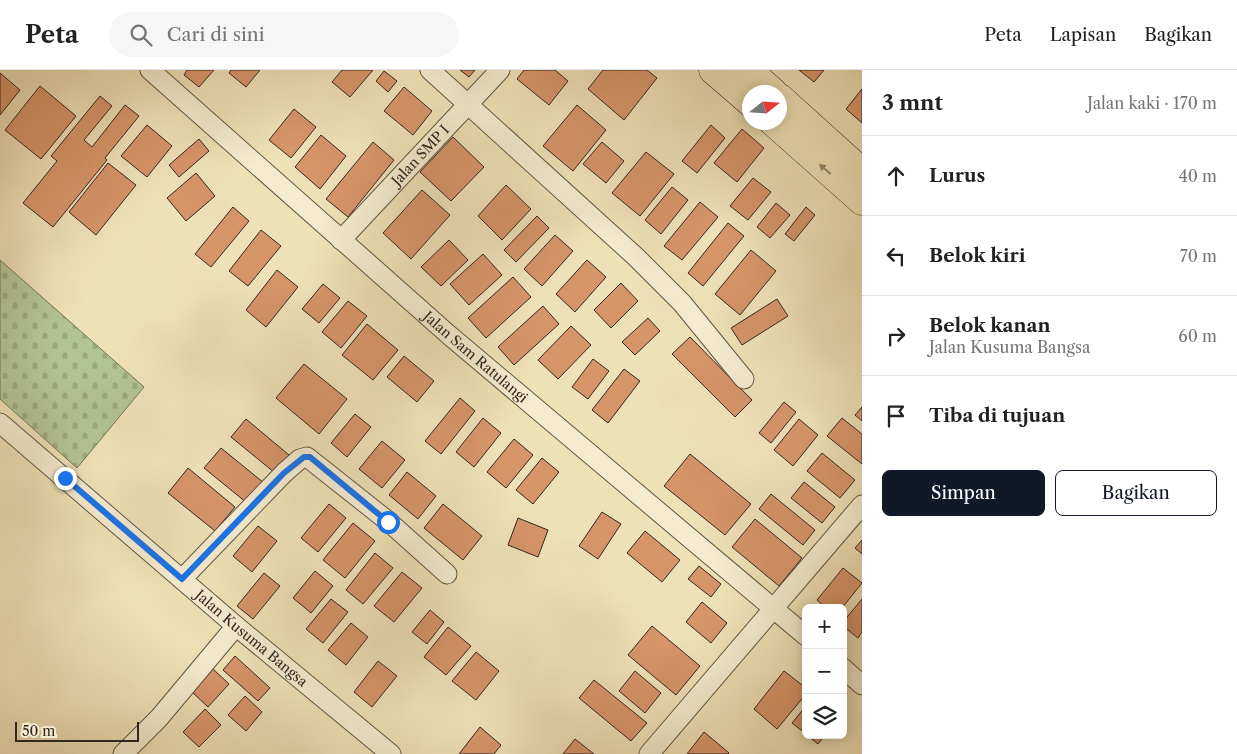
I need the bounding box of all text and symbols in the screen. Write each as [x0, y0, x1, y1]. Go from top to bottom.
search box [109, 12, 459, 57]
text: Peta [25, 20, 79, 49]
icon: search [127, 21, 155, 49]
text: Cari di sini [167, 23, 264, 46]
text: Peta [984, 24, 1022, 46]
text: Lapisan [1050, 24, 1116, 46]
text: Bagikan [1144, 24, 1212, 46]
north arrow [742, 85, 787, 130]
text: 3 mnt [882, 90, 943, 115]
text: Jalan kaki · 170 m [1087, 93, 1217, 113]
street label: Jalan SMP I [386, 121, 453, 191]
icon: ahead [882, 162, 910, 190]
one-way arrow [820, 163, 832, 175]
text: Lurus [929, 164, 985, 187]
text: 40 m [1178, 166, 1217, 186]
icon: left [882, 242, 910, 270]
text: Belok kiri [929, 244, 1026, 267]
text: 70 m [1180, 246, 1217, 266]
street label: Jalan Sam Ratulangi [418, 306, 532, 407]
text: Belok kanan [929, 314, 1051, 337]
icon: right [882, 322, 910, 350]
text: 60 m [1178, 326, 1217, 346]
text: Jalan Kusuma Bangsa [929, 337, 1090, 357]
icon: arrive [882, 402, 910, 430]
text: Tiba di tujuan [929, 404, 1065, 427]
route end [54, 467, 77, 490]
button: Simpan [882, 470, 1045, 516]
button: Bagikan [1055, 470, 1217, 516]
route start [377, 511, 400, 534]
street label: Jalan Kusuma Bangsa [190, 585, 312, 691]
map controls [802, 604, 847, 739]
button: + [802, 604, 847, 649]
button: − [802, 649, 847, 694]
button: layers [802, 694, 847, 739]
scale bar [15, 719, 139, 742]
text: 50 m [22, 722, 55, 740]

